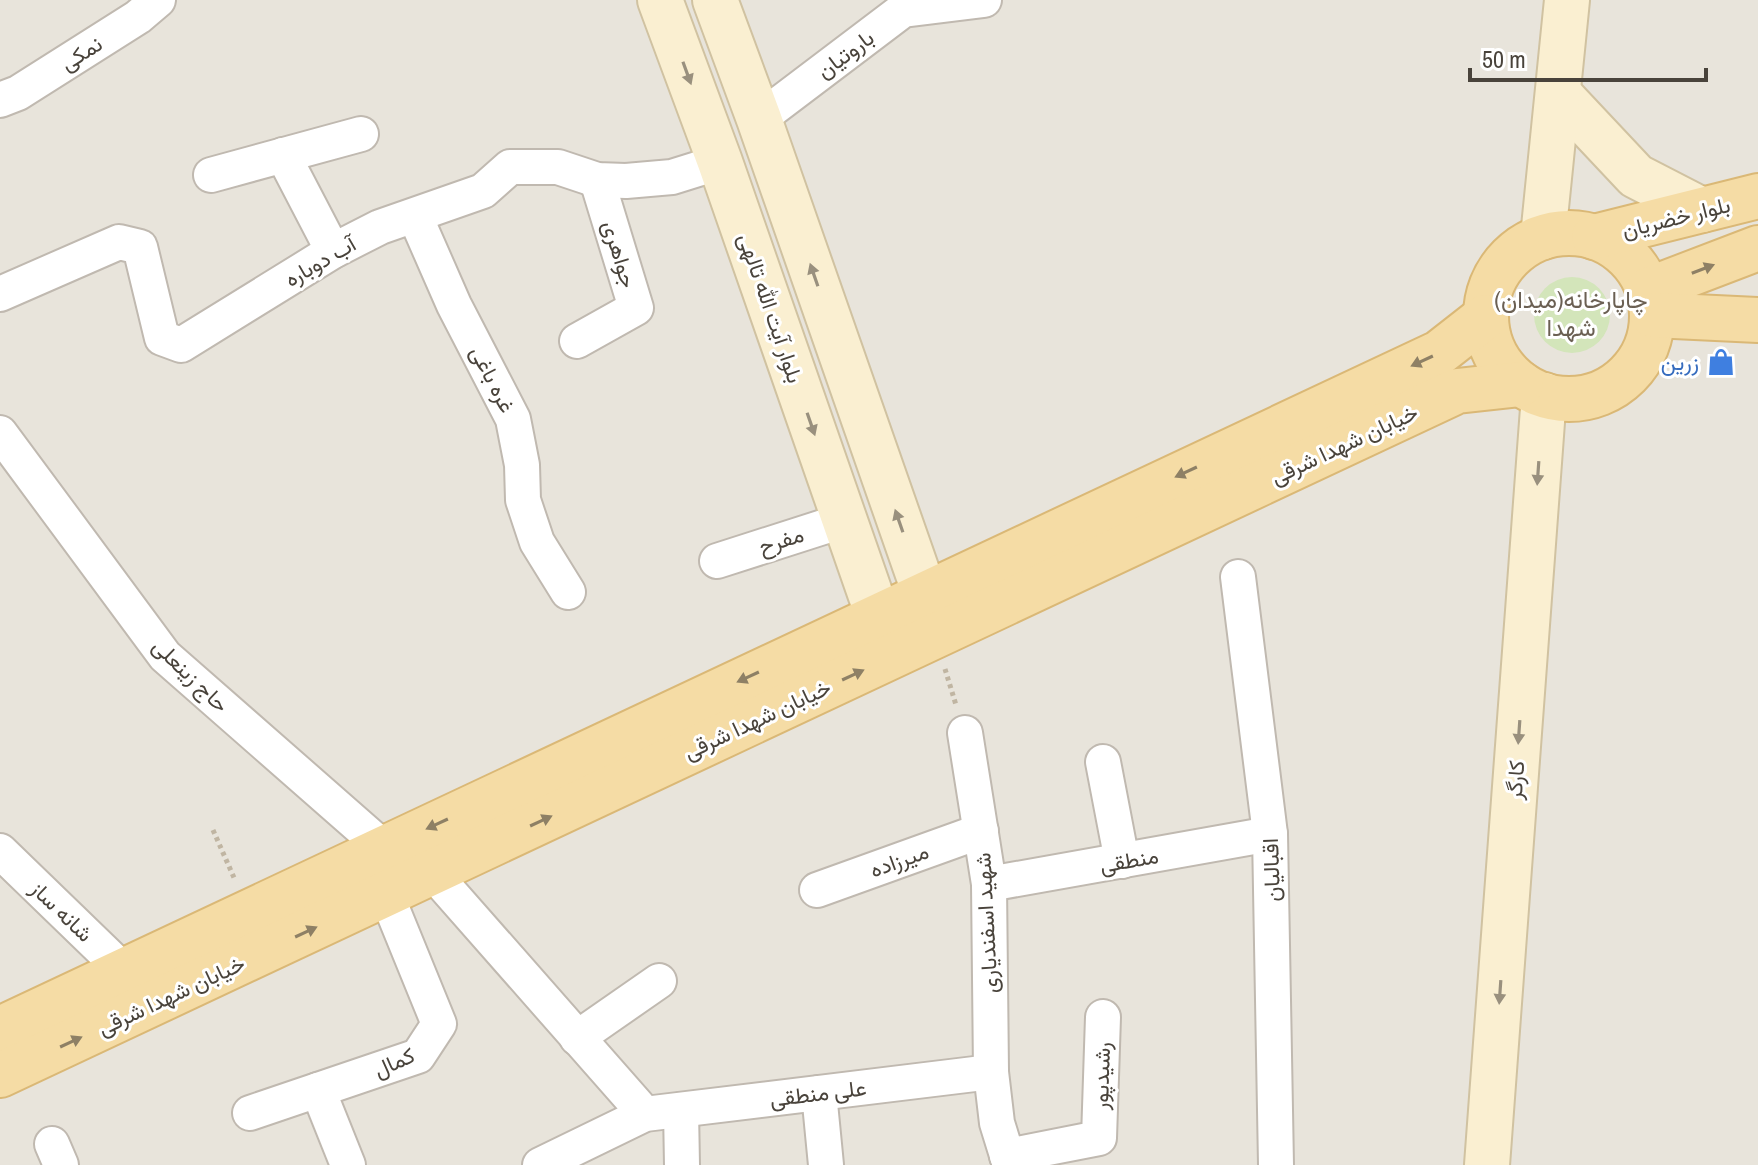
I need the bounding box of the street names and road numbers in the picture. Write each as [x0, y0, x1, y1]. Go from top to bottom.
street label: باروتیان [810, 23, 880, 85]
street label: نمکی [54, 29, 108, 77]
street label: بلوار خضریان [1619, 189, 1733, 245]
street label: جواهری [596, 217, 644, 291]
street label: آب دوباره [279, 228, 363, 293]
street label: بلوار آیت الله تالهی [731, 229, 811, 387]
street label: غره باغی [463, 340, 523, 418]
street label: خیابان شهدا شرقی [1265, 397, 1423, 491]
street label: مفرح [755, 519, 807, 561]
street label: حاج زینعلی [146, 631, 236, 719]
street label: خیابان شهدا شرقی [678, 672, 836, 766]
street label: کارگر [1499, 759, 1531, 802]
street label: میرزاده [865, 836, 933, 884]
street label: اقبالیان [1255, 838, 1287, 902]
street label: منطقی [1097, 840, 1161, 880]
street label: شهید اسفندیاری [967, 852, 1005, 994]
street label: شانه ساز [23, 873, 100, 948]
street label: خیابان شهدا شرقی [92, 948, 250, 1042]
street label: کمال [369, 1040, 420, 1084]
street label: رشیدپور [1085, 1041, 1117, 1112]
street label: علی منطقی [768, 1072, 868, 1114]

